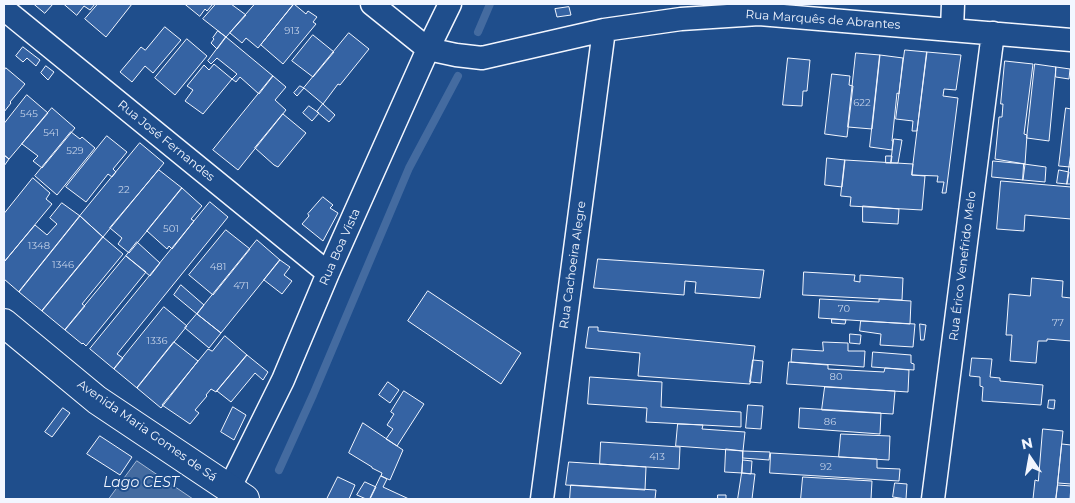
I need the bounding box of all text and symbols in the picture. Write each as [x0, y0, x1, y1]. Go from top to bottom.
street label: Rua Marquês de Abrantes [745, 7, 901, 33]
house number: 913 [284, 25, 300, 37]
street label: Rua José Fernandes [115, 97, 217, 185]
house number: 622 [853, 97, 871, 109]
house number: 545 [20, 108, 38, 120]
house number: 541 [43, 127, 59, 139]
house number: 529 [66, 145, 84, 157]
house number: 22 [118, 184, 130, 196]
street label: Rua Érico Venefrido Melo [947, 190, 979, 342]
street label: Rua Cachoeira Alegre [557, 200, 589, 330]
street label: Rua Boa Vista [317, 206, 363, 288]
house number: 501 [163, 223, 179, 235]
house number: 1348 [28, 240, 50, 252]
house number: 1346 [52, 259, 74, 271]
house number: 481 [210, 261, 226, 273]
house number: 471 [233, 280, 249, 292]
house number: 70 [838, 303, 850, 315]
house number: 77 [1052, 317, 1064, 329]
house number: 1336 [147, 335, 167, 347]
house number: 80 [830, 371, 842, 383]
street label: Avenida Maria Gomes de Sá [74, 377, 220, 485]
house number: 86 [824, 416, 836, 428]
north arrow [1005, 433, 1055, 483]
text: N [1019, 433, 1034, 453]
house number: 413 [649, 451, 665, 463]
house number: 92 [820, 461, 832, 473]
water label: Lago CEST [103, 475, 179, 491]

